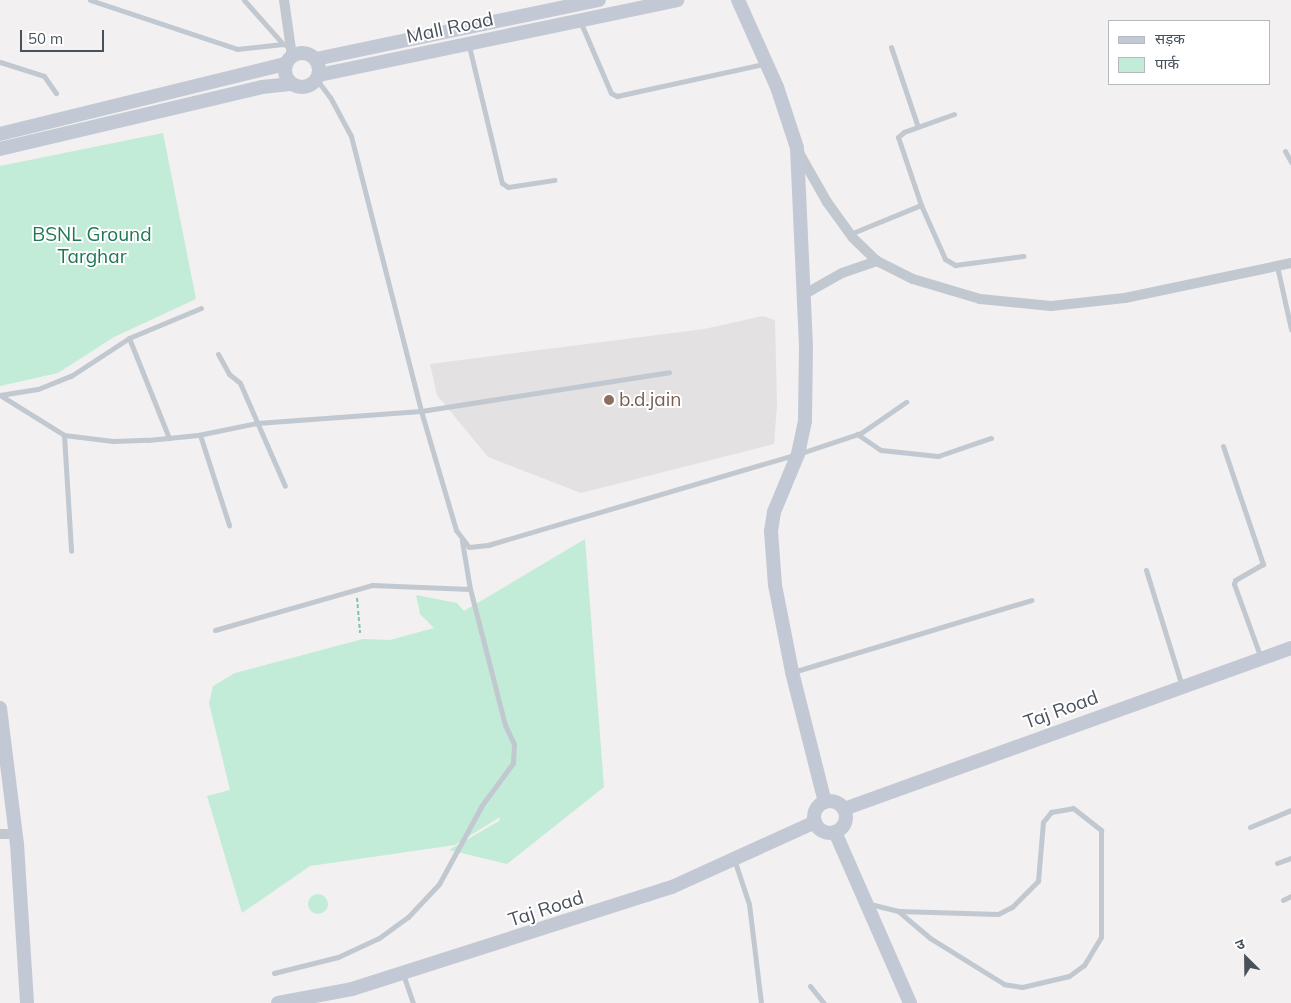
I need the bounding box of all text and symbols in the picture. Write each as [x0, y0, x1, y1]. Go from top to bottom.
street label: Mall Road [404, 8, 496, 48]
scale bar [22, 20, 106, 52]
legend [1108, 20, 1271, 85]
text: 50 m [28, 29, 63, 48]
text: सड़क [1155, 29, 1185, 48]
text: पार्क [1155, 54, 1179, 73]
park label: BSNL Ground Targhar [32, 224, 152, 268]
place label: b.d.jain [619, 389, 681, 411]
marker: b.d.jain [603, 394, 615, 406]
street label: Taj Road [1021, 686, 1101, 734]
street label: Taj Road [506, 886, 586, 932]
north arrow [1221, 933, 1271, 983]
text: उ [1233, 934, 1247, 954]

